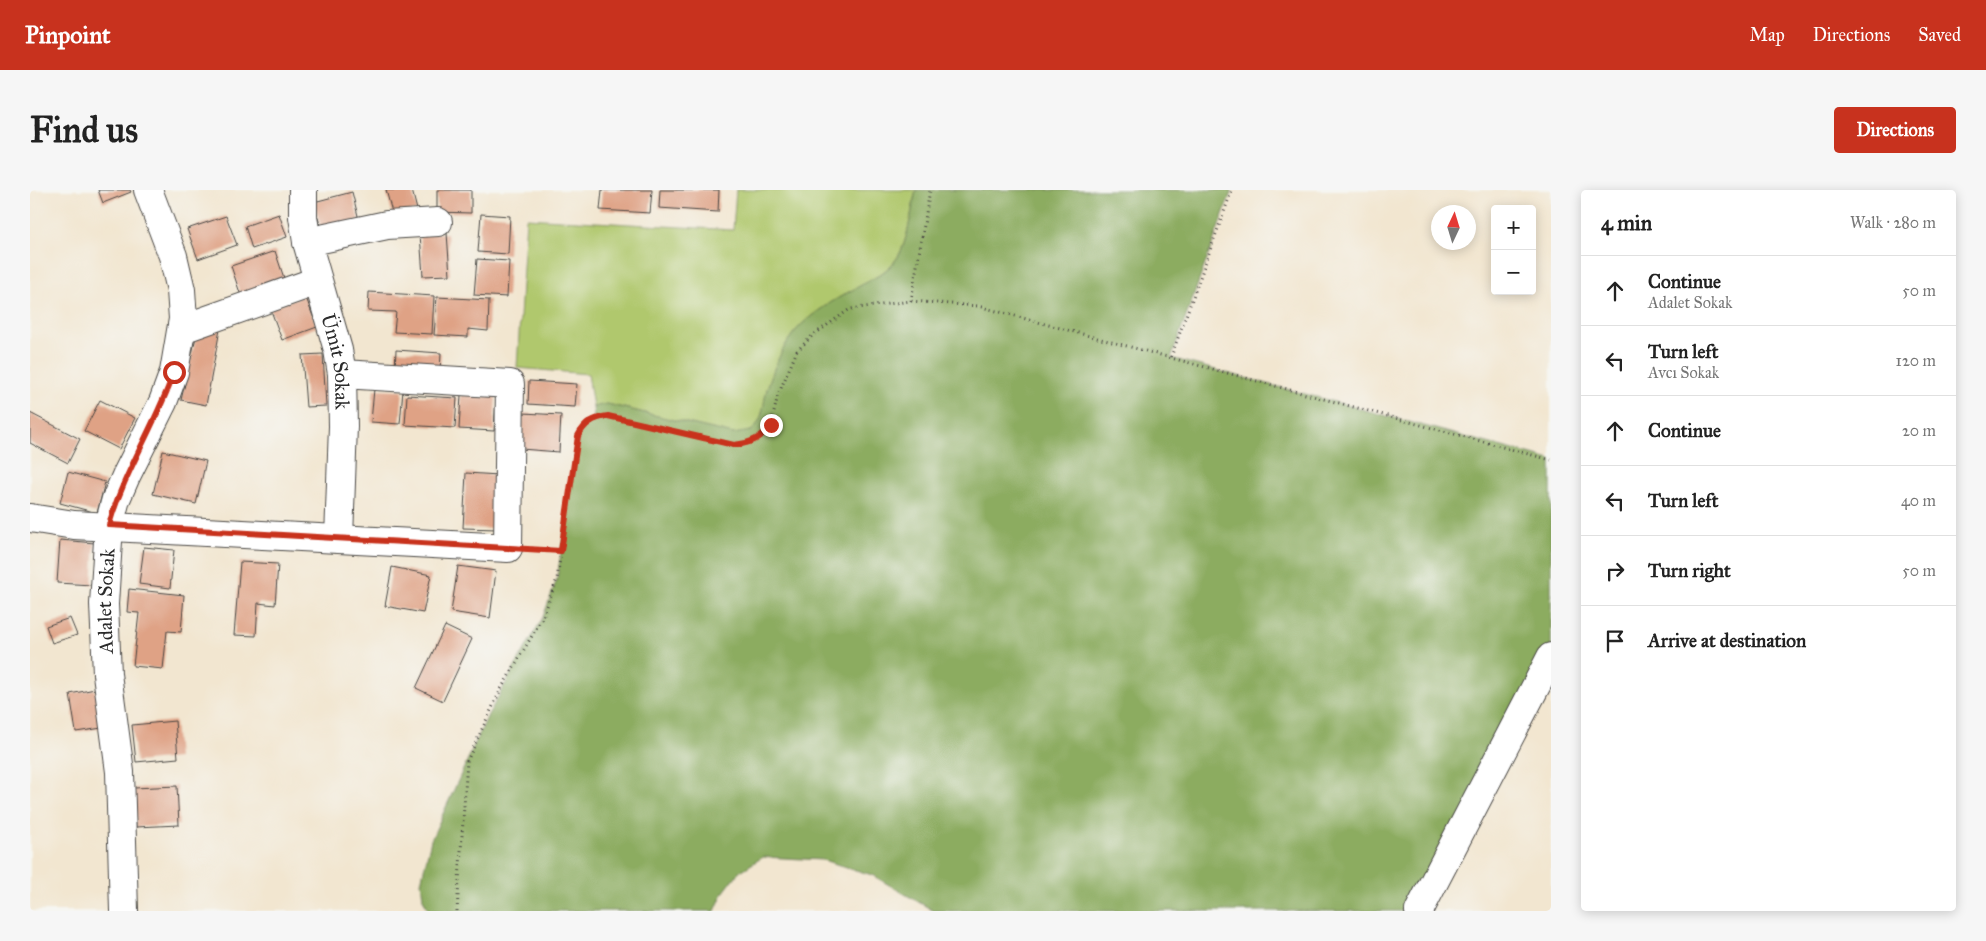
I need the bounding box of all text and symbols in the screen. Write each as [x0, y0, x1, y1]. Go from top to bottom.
text: Pinpoint [25, 20, 111, 50]
text: Map [1749, 24, 1785, 46]
text: Directions [1813, 24, 1890, 46]
text: Saved [1918, 24, 1961, 46]
button: Directions [1834, 107, 1956, 153]
text: Find us [30, 109, 138, 152]
north arrow [1431, 205, 1476, 250]
map controls [1491, 205, 1536, 295]
button: + [1491, 205, 1536, 250]
text: 4 min [1601, 210, 1652, 236]
text: Walk · 280 m [1850, 213, 1936, 232]
button: − [1491, 250, 1536, 295]
text: Continue [1648, 270, 1721, 293]
icon: ahead [1601, 277, 1629, 305]
text: 50 m [1902, 281, 1936, 300]
text: Adalet Sokak [1648, 293, 1732, 312]
street label: Ümit Sokak [316, 311, 355, 411]
text: Turn left [1648, 340, 1718, 363]
icon: left [1601, 347, 1629, 375]
text: 120 m [1896, 351, 1936, 370]
route start [163, 361, 186, 384]
text: Avcı Sokak [1648, 363, 1719, 382]
route end [760, 414, 783, 437]
icon: ahead [1601, 417, 1629, 445]
text: Continue [1648, 419, 1721, 442]
text: 20 m [1902, 421, 1936, 440]
icon: left [1601, 487, 1629, 515]
text: Turn left [1648, 489, 1718, 512]
text: 40 m [1901, 491, 1936, 510]
street label: Adalet Sokak [92, 547, 120, 655]
icon: right [1601, 557, 1629, 585]
text: Turn right [1648, 559, 1731, 582]
text: 50 m [1902, 561, 1936, 580]
icon: arrive [1601, 627, 1629, 655]
text: Arrive at destination [1648, 629, 1806, 652]

